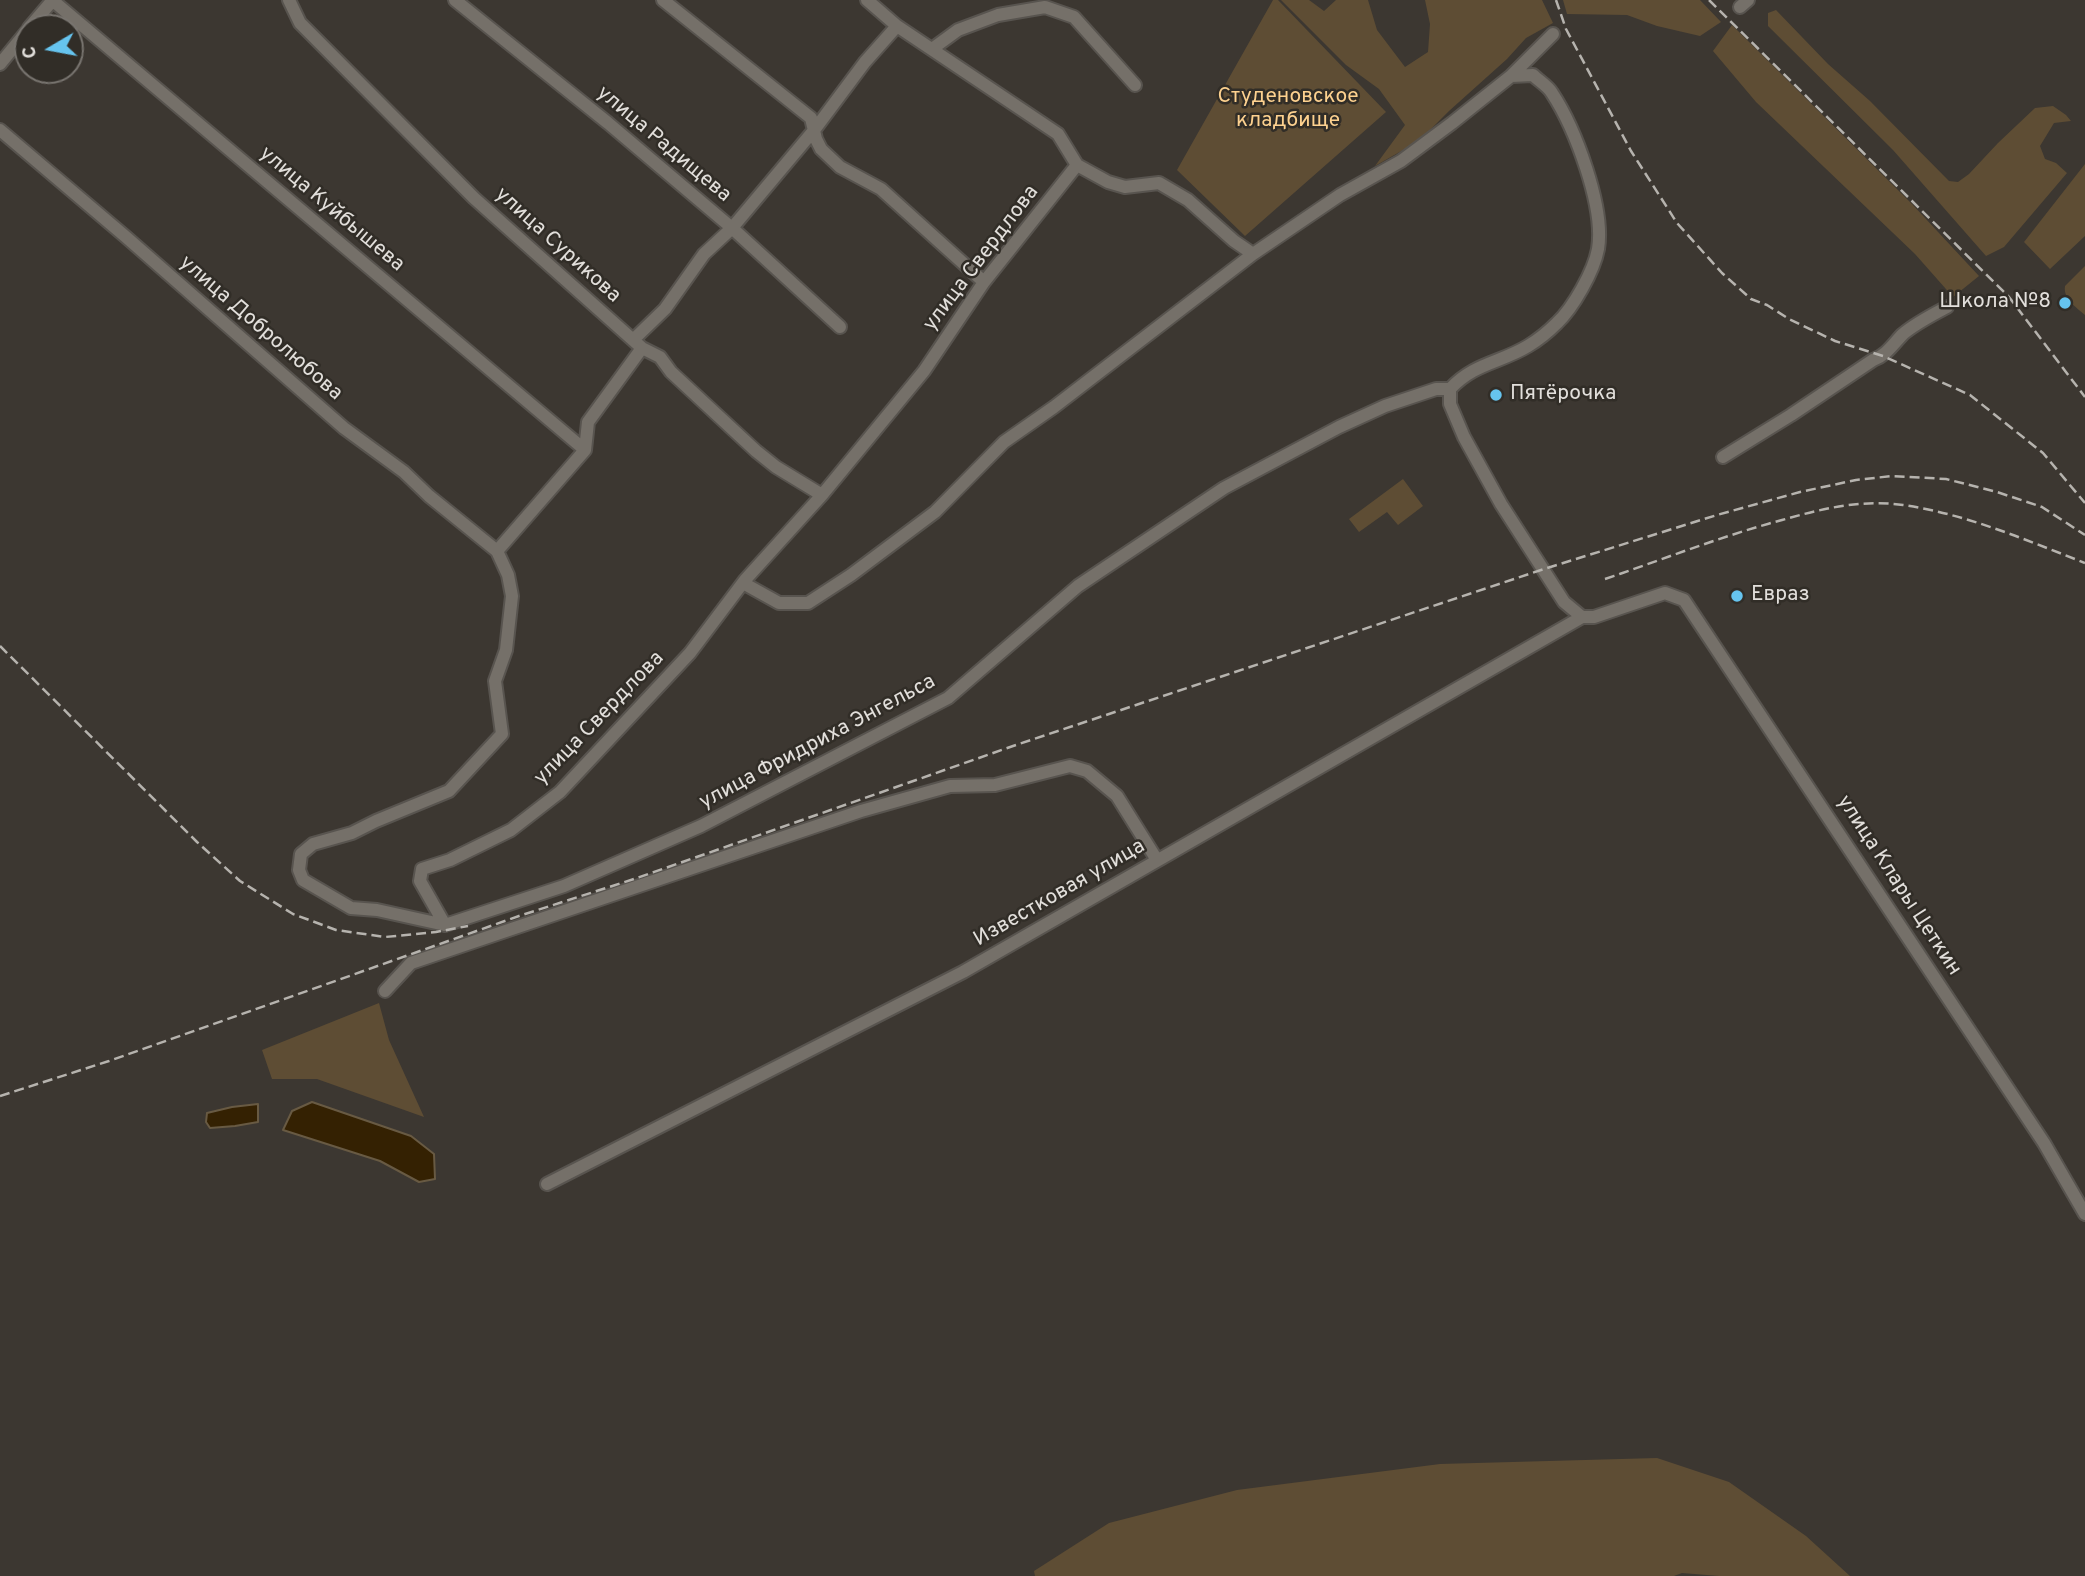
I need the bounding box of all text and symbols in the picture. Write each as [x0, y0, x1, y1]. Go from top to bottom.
north arrow [14, 14, 84, 84]
text: С [17, 44, 43, 60]
street label: улица Радищева [591, 81, 735, 209]
park label: Студеновское кладбище [1217, 85, 1359, 135]
street label: улица Куйбышева [253, 142, 409, 278]
street label: улица Свердлова [919, 181, 1045, 337]
street label: улица Сурикова [489, 183, 625, 309]
street label: улица Добролюбова [173, 251, 347, 407]
place label: Школа №8 [1939, 290, 2051, 316]
marker: Школа №8 [2057, 295, 2073, 311]
place label: Пятёрочка [1510, 382, 1616, 408]
marker: Пятёрочка [1488, 387, 1504, 403]
place label: Евраз [1751, 583, 1810, 609]
marker: Евраз [1729, 588, 1745, 604]
street label: улица Свердлова [530, 647, 670, 791]
street label: улица Фридриха Энгельса [696, 670, 940, 816]
street label: улица Клары Цеткин [1830, 791, 1966, 981]
street label: Известковая улица [970, 835, 1150, 953]

